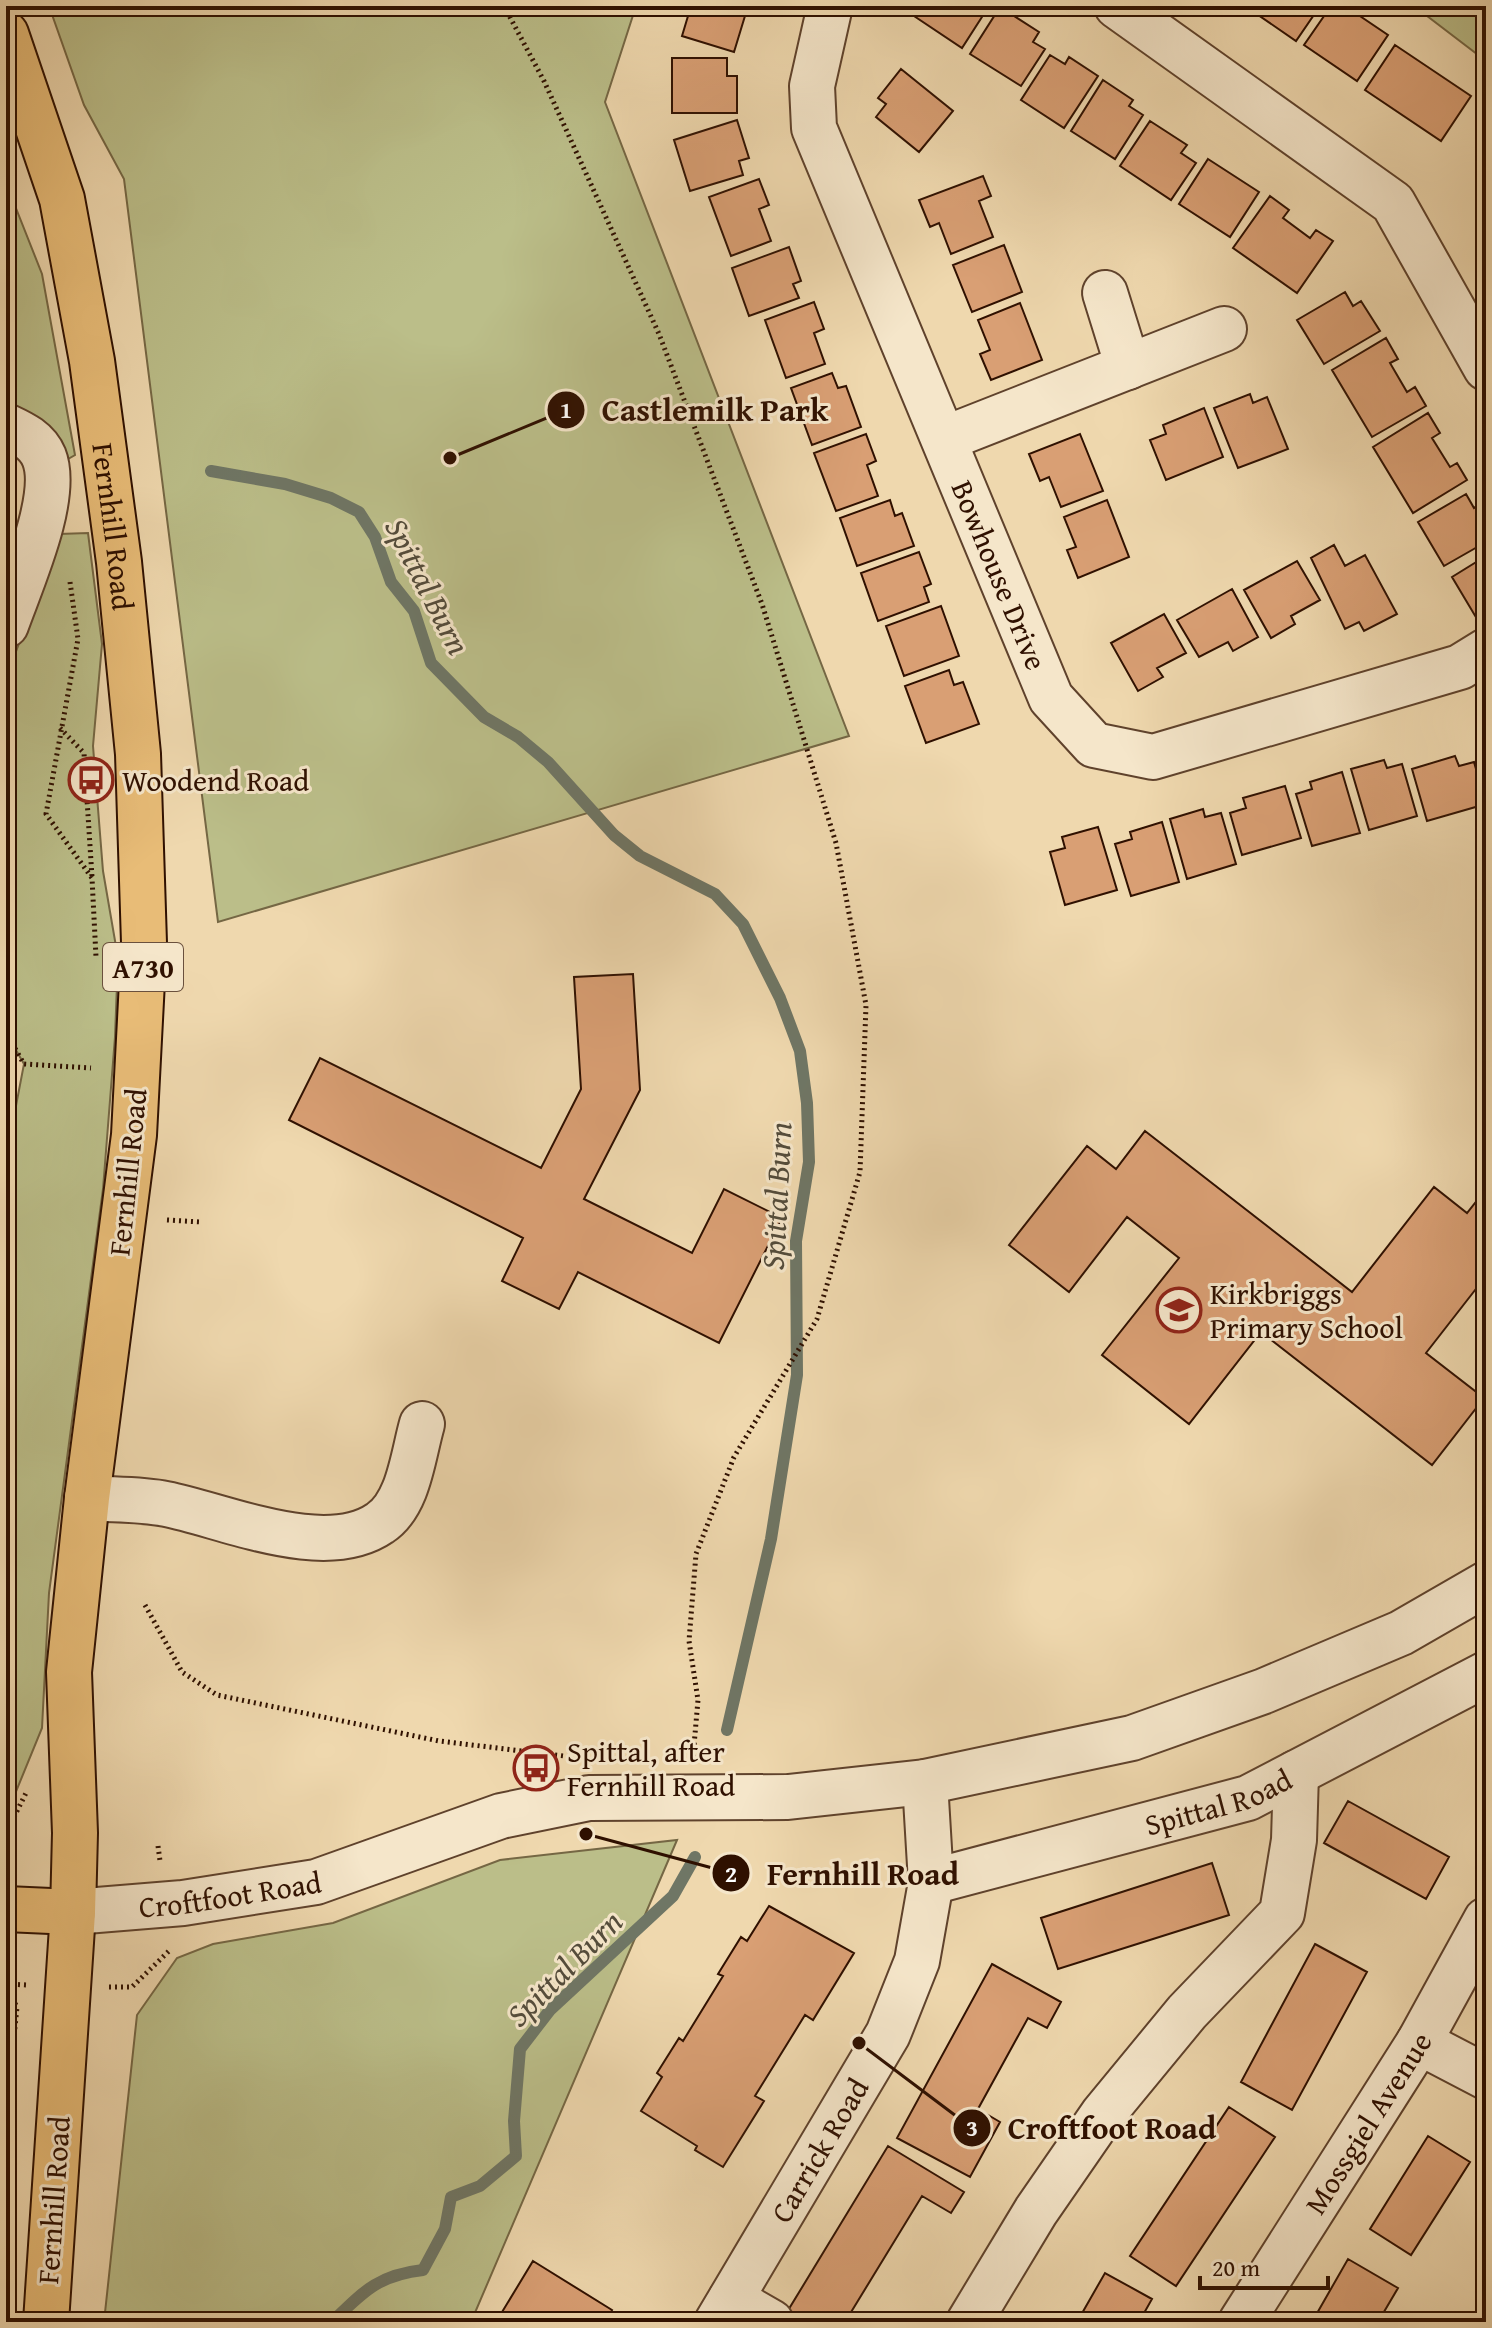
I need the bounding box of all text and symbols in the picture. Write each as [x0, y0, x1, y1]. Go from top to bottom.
callout: Castlemilk Park [546, 382, 844, 438]
text: Castlemilk Park [602, 386, 829, 433]
text: 1 [560, 392, 572, 427]
street label: Fernhill Road [81, 440, 146, 612]
street label: Bowhouse Drive [941, 473, 1059, 676]
water label: Spittal Burn [373, 509, 483, 663]
bus stop icon: Woodend Road [67, 756, 115, 804]
place label: Woodend Road [122, 758, 309, 802]
road number: A730 [103, 943, 183, 991]
street label: Fernhill Road [96, 1086, 158, 1258]
water label: Spittal Burn [749, 1121, 803, 1271]
place label: Kirkbriggs Primary School [1210, 1271, 1403, 1349]
school or university icon: Kirkbriggs Primary School [1155, 1286, 1203, 1334]
place label: Spittal, after Fernhill Road [567, 1729, 735, 1807]
bus stop icon: Spittal, after Fernhill Road [512, 1744, 560, 1792]
street label: Spittal Road [1140, 1757, 1299, 1846]
callout: Fernhill Road [711, 1845, 975, 1901]
text: Fernhill Road [767, 1850, 960, 1897]
text: 2 [725, 1856, 737, 1891]
street label: Croftfoot Road [137, 1859, 324, 1929]
water label: Spittal Burn [495, 1899, 633, 2037]
street label: Mossgiel Avenue [1293, 2024, 1442, 2223]
street label: Carrick Road [759, 2069, 879, 2231]
callout: Croftfoot Road [952, 2100, 1232, 2156]
text: Croftfoot Road [1008, 2104, 1217, 2151]
text: 3 [966, 2110, 978, 2145]
street label: Fernhill Road [25, 2115, 81, 2285]
scale bar [1200, 2240, 1328, 2290]
text: 20 m [1212, 2250, 1260, 2285]

